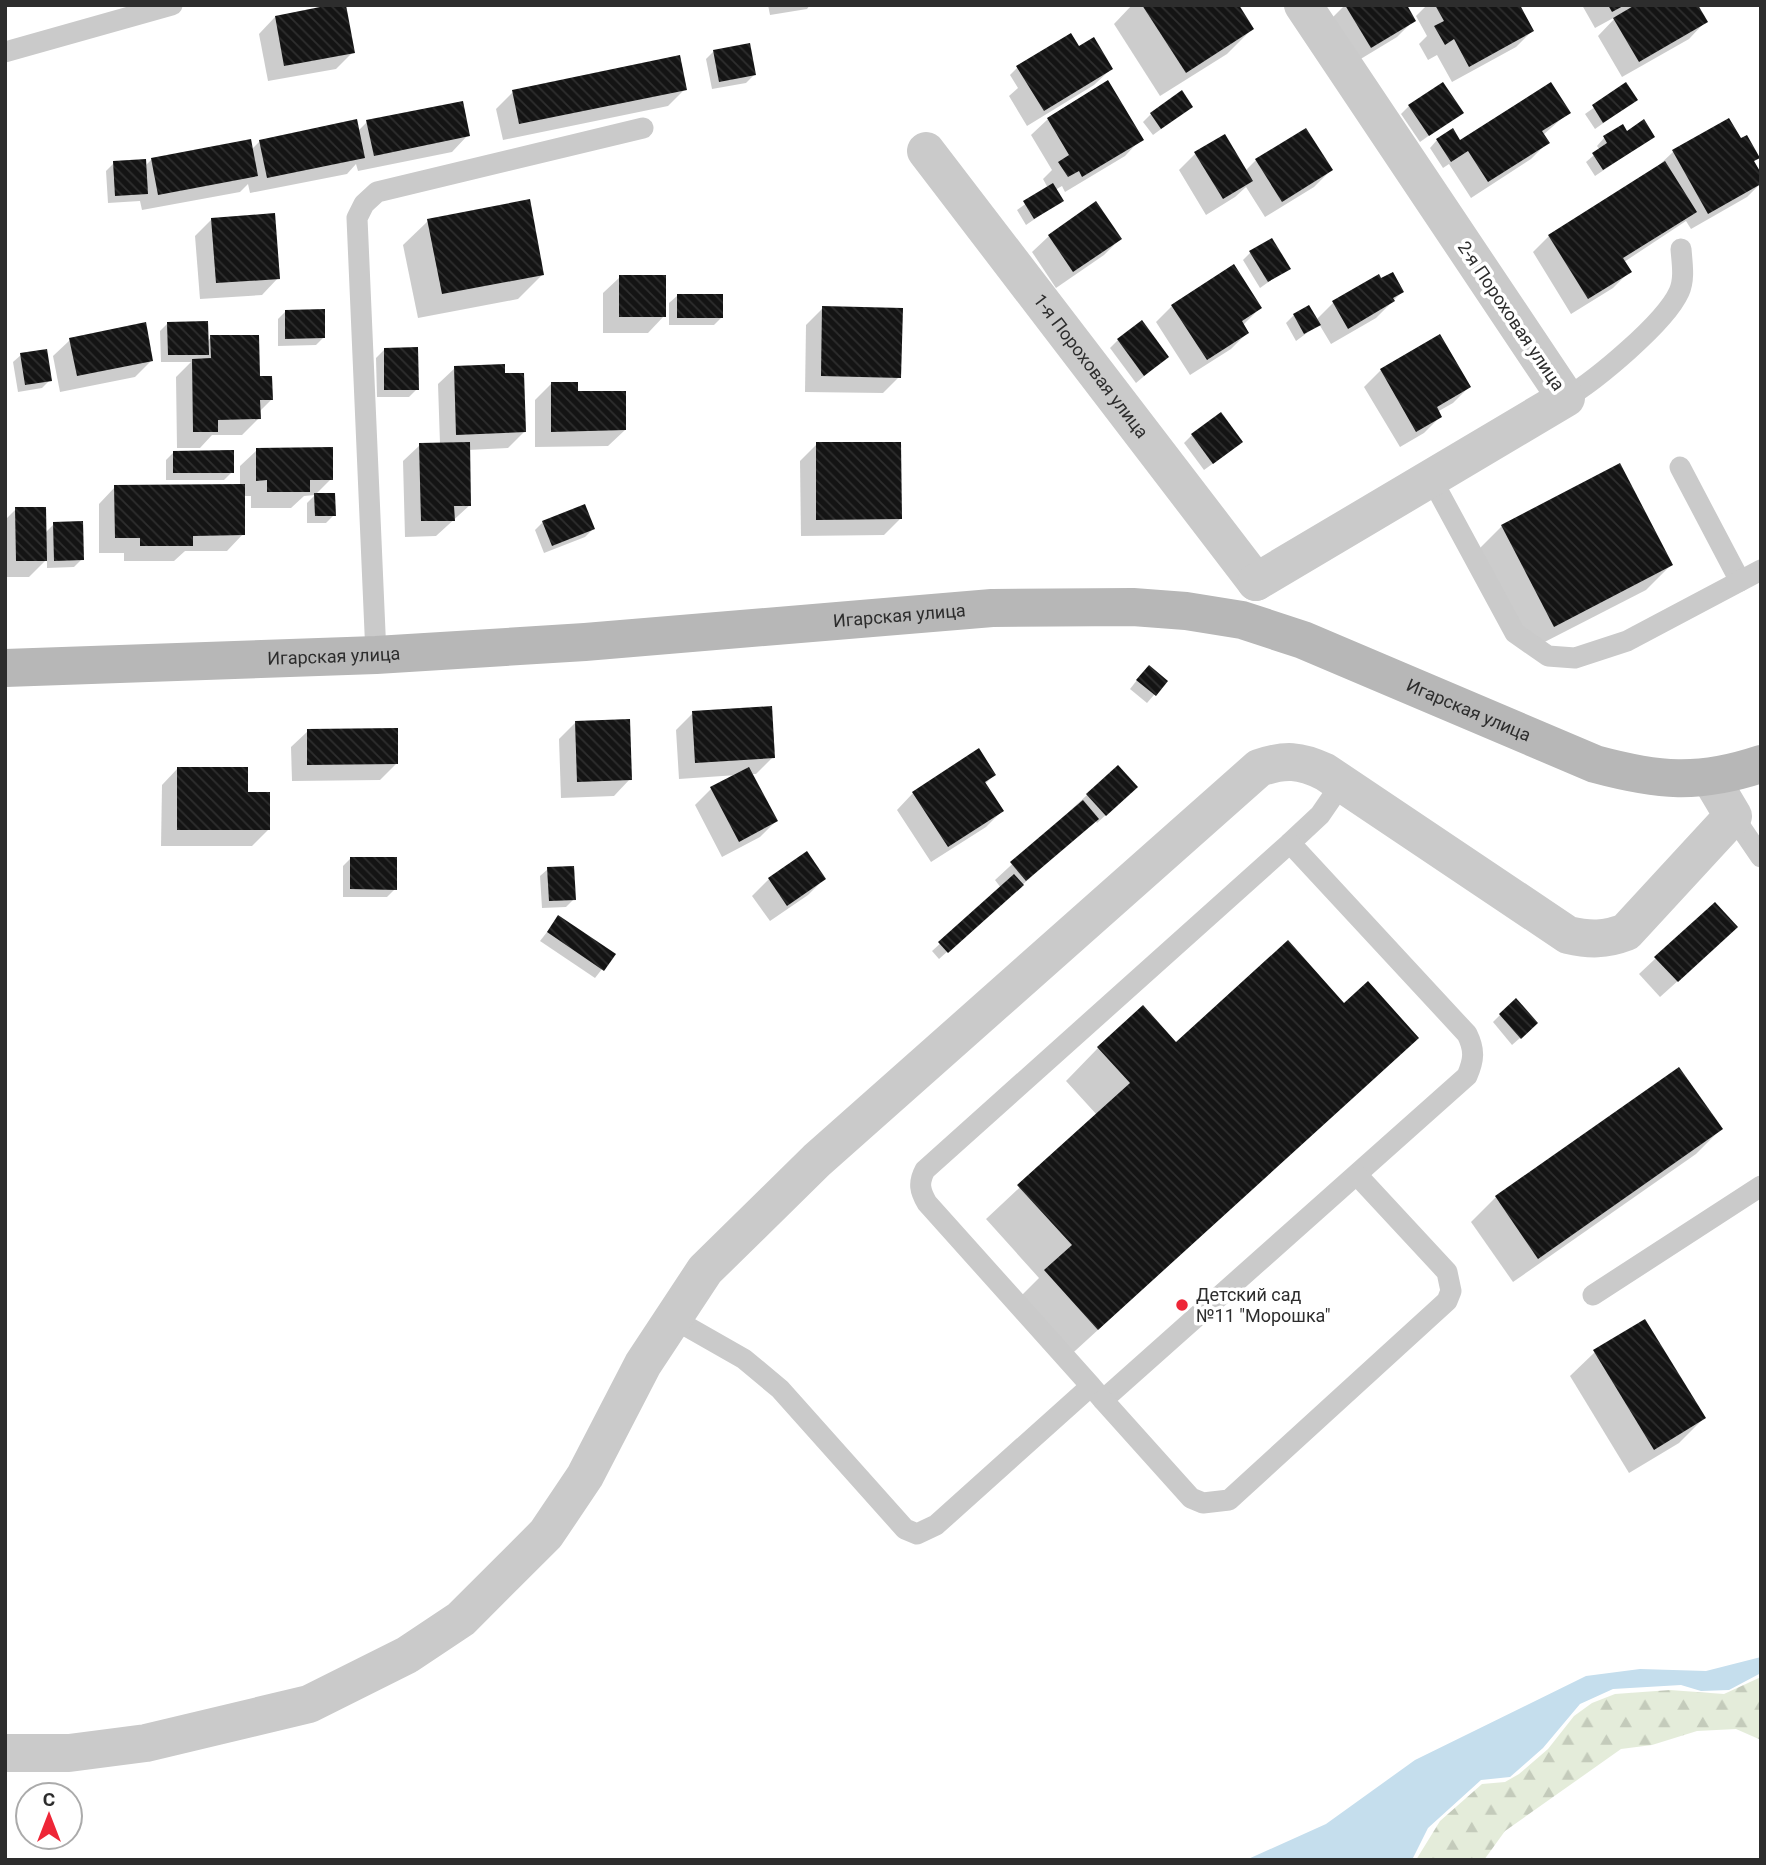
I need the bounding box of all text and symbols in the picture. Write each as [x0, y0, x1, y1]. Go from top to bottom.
street label: 2-я Пороховая улица [1454, 237, 1569, 394]
street label: 1-я Пороховая улица [1029, 290, 1153, 442]
street label: Игарская улица [832, 599, 966, 631]
street label: Игарская улица [267, 643, 401, 669]
street label: Игарская улица [1403, 674, 1534, 746]
place label: Детский сад №11 "Морошка" [1196, 1284, 1331, 1326]
marker: Детский сад №11 "Морошка" [1174, 1297, 1190, 1313]
north arrow [14, 1781, 84, 1851]
text: С [43, 1788, 55, 1811]

